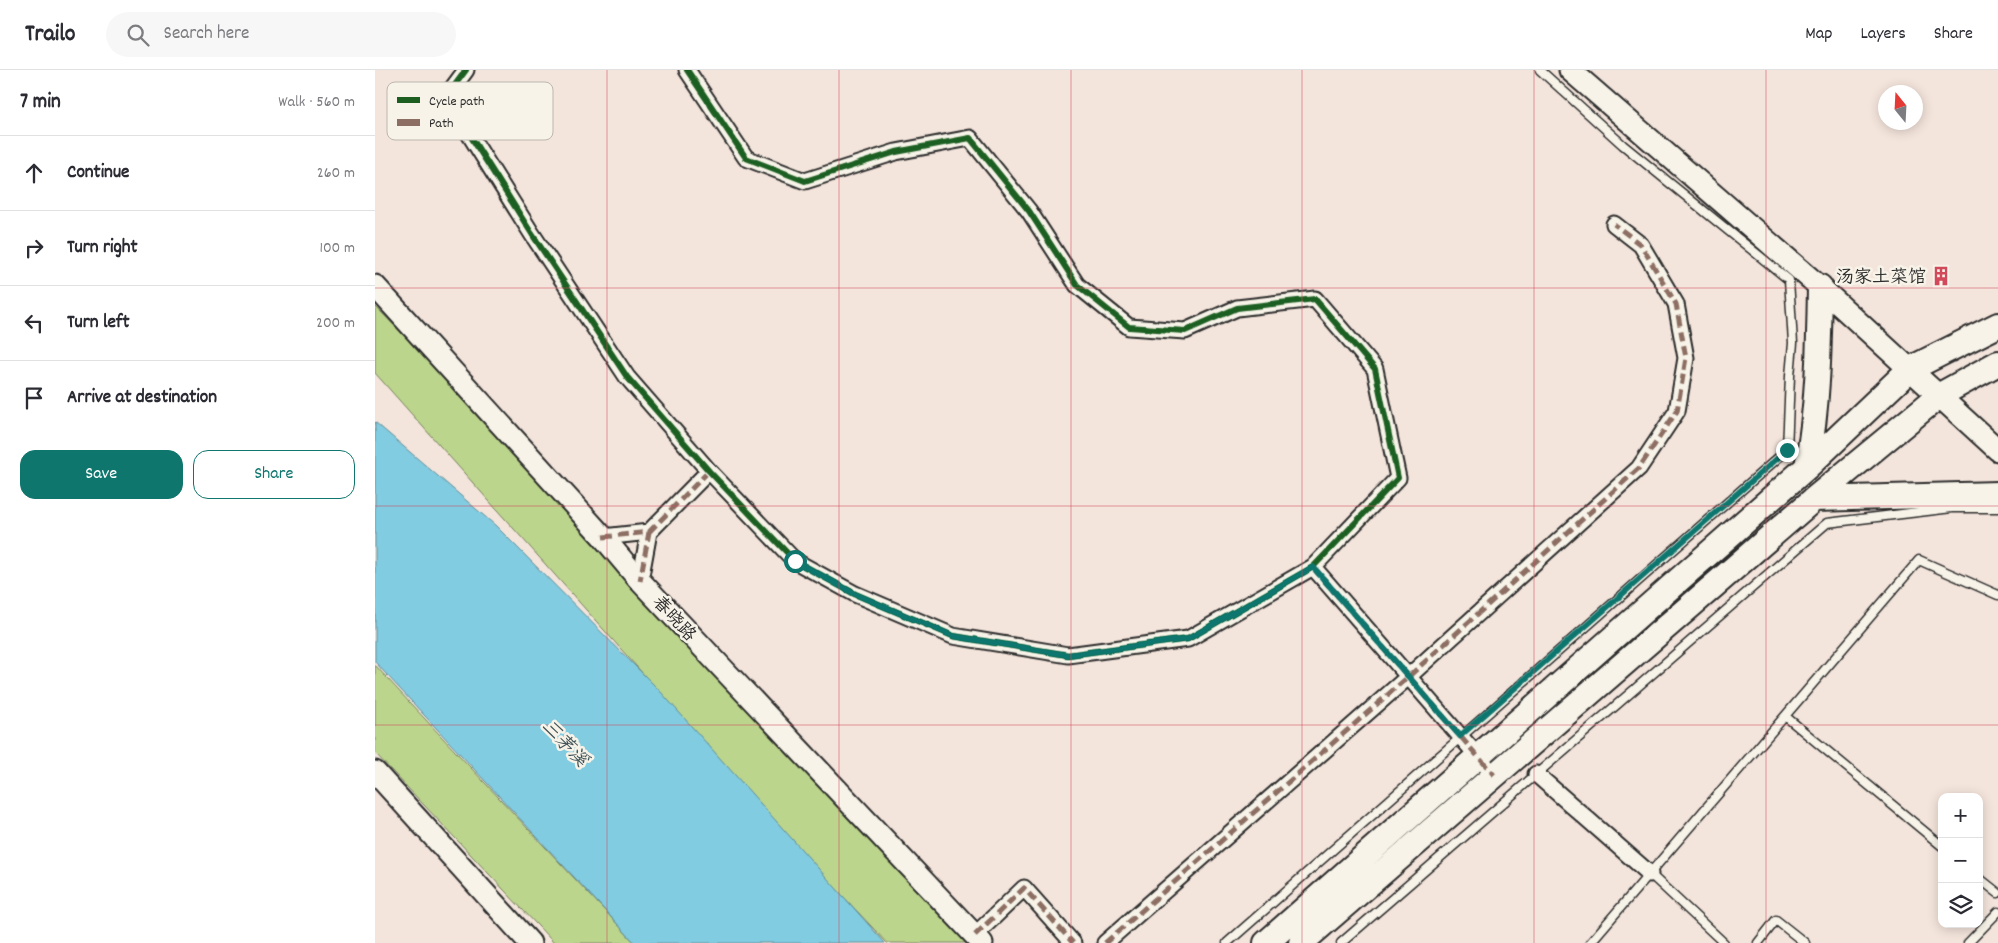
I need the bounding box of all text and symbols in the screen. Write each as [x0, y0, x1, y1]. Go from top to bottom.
search box [106, 12, 456, 57]
text: Trailo [25, 18, 76, 52]
icon: search [124, 21, 152, 49]
text: Search here [164, 21, 249, 48]
text: Map [1805, 22, 1832, 47]
text: Layers [1860, 22, 1906, 47]
text: Share [1934, 22, 1973, 47]
legend [387, 82, 553, 140]
north arrow [1878, 85, 1923, 130]
text: 7 min [20, 88, 61, 118]
text: Walk · 560 m [278, 91, 355, 114]
text: Cycle path [429, 92, 485, 112]
text: Path [429, 114, 454, 134]
icon: ahead [20, 159, 48, 187]
text: Continue [67, 160, 129, 187]
text: 260 m [317, 162, 355, 185]
icon: right [20, 234, 48, 262]
text: Turn right [67, 235, 138, 262]
text: 100 m [319, 237, 355, 260]
building icon: 汤家土菜馆 [1930, 265, 1952, 287]
place label: 汤家土菜馆 [1836, 266, 1926, 291]
icon: left [20, 309, 48, 337]
text: Turn left [67, 310, 130, 337]
text: 200 m [316, 312, 355, 335]
icon: arrive [20, 384, 48, 412]
text: Arrive at destination [67, 385, 217, 412]
route end [1776, 439, 1799, 462]
button: Save [20, 450, 183, 499]
button: Share [193, 450, 355, 499]
route start [784, 550, 807, 573]
street label: 春晓路 [646, 591, 701, 648]
water label: 三茅溪 [534, 715, 594, 775]
map controls [1938, 793, 1983, 928]
button: + [1938, 793, 1983, 838]
button: − [1938, 838, 1983, 883]
button: layers [1938, 883, 1983, 928]

